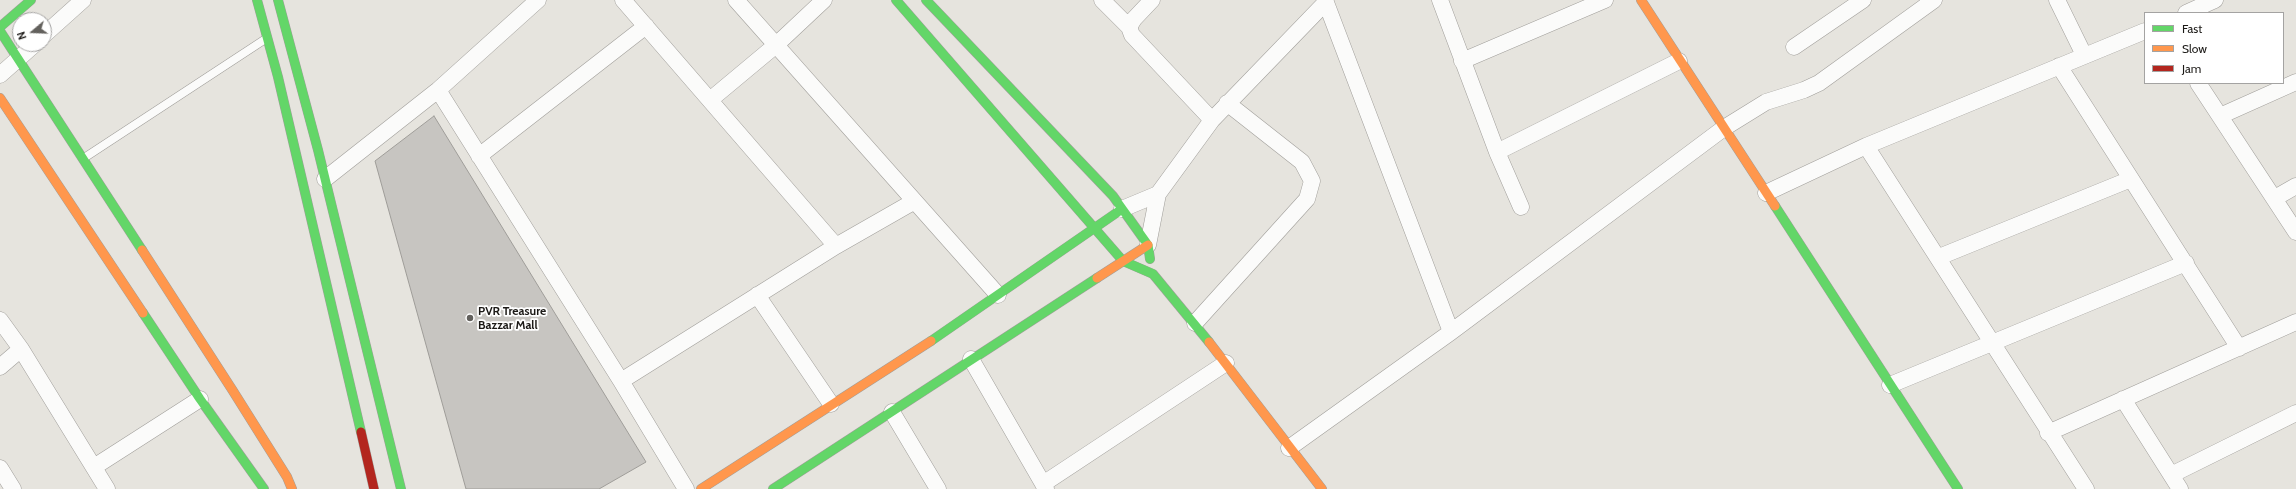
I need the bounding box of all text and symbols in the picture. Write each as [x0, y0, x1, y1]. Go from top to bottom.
north arrow [12, 12, 52, 52]
legend [2144, 12, 2284, 84]
text: Fast [2182, 21, 2202, 36]
text: N [14, 30, 29, 42]
text: Slow [2182, 41, 2207, 56]
text: Jam [2182, 61, 2201, 76]
place label: PVR Treasure Bazzar Mall [478, 304, 546, 332]
marker: PVR Treasure Bazzar Mall [465, 313, 475, 323]

